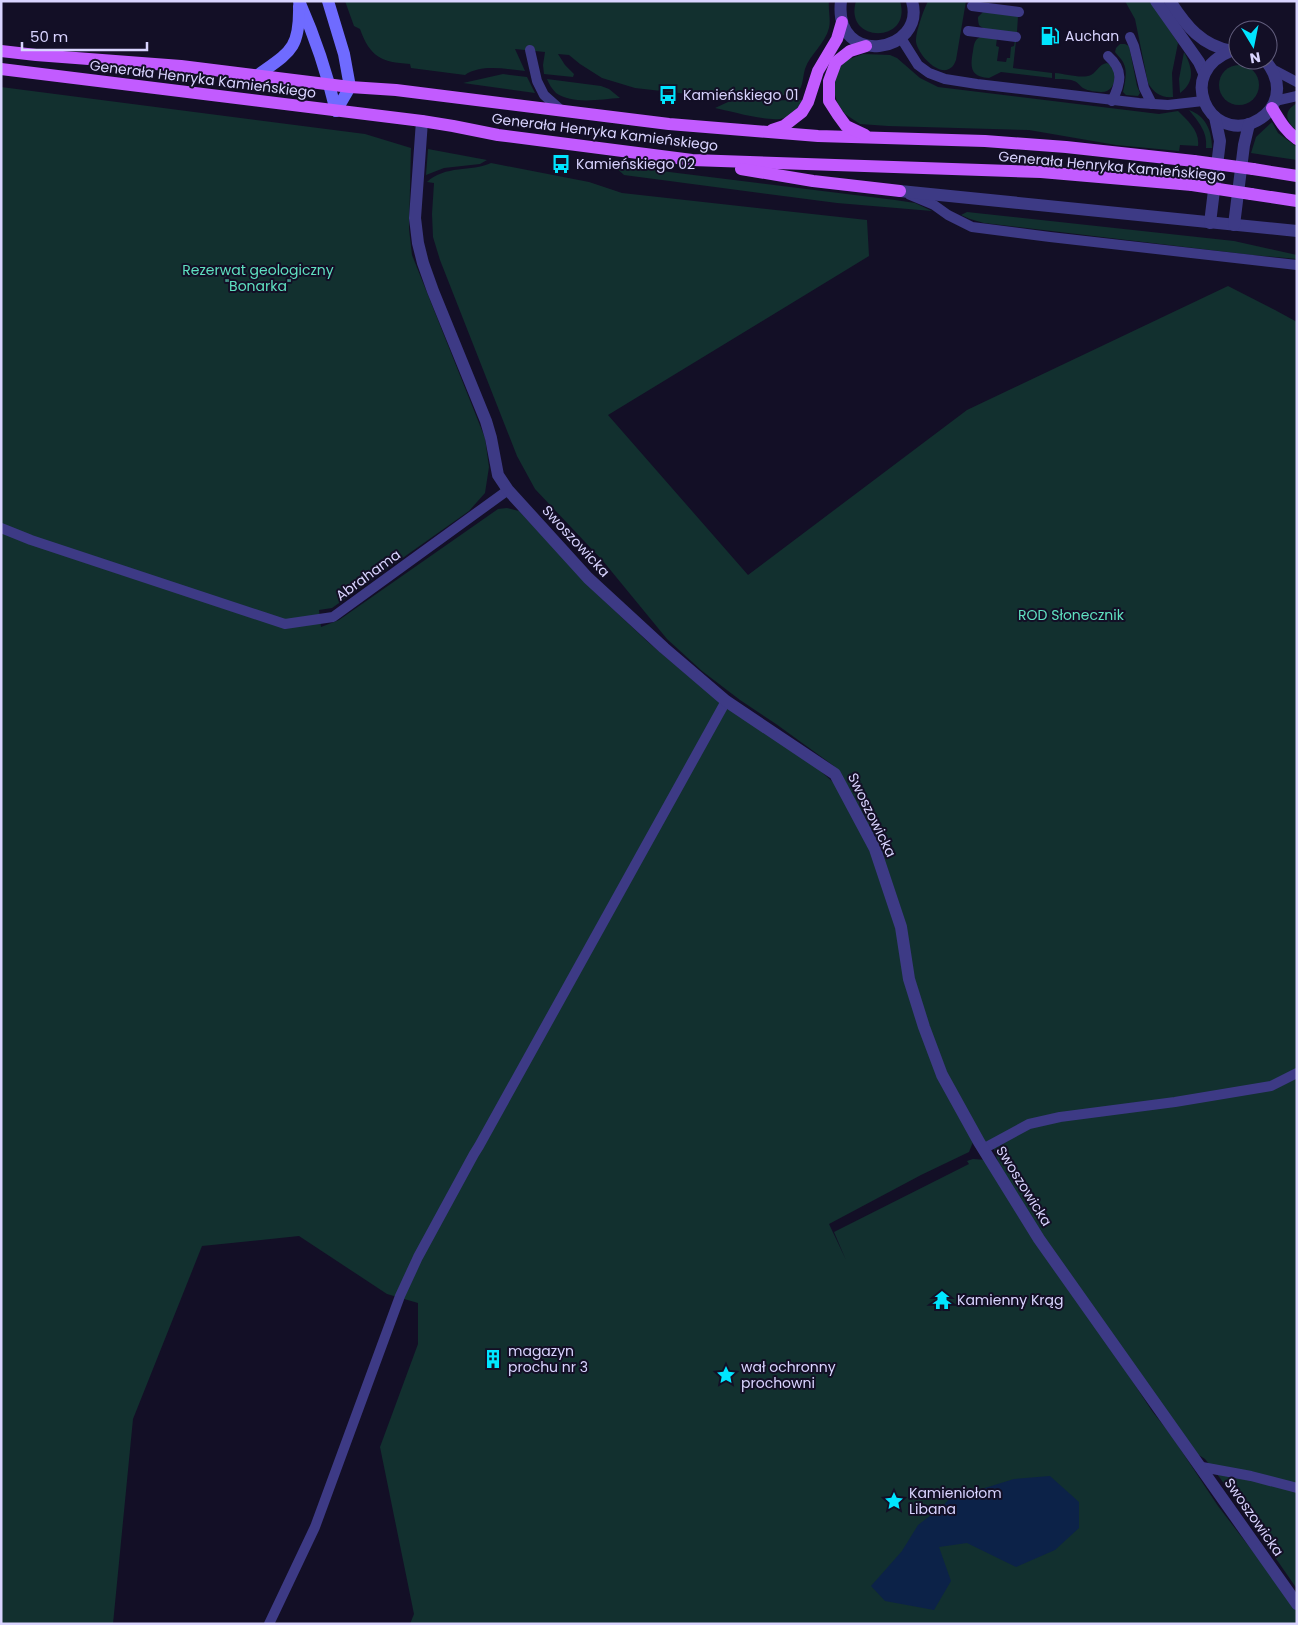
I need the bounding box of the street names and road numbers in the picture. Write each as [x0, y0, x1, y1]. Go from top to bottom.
street label: Generała Henryka Kamieńskiego [89, 55, 317, 103]
street label: Generała Henryka Kamieńskiego [491, 108, 719, 156]
street label: Generała Henryka Kamieńskiego [998, 146, 1226, 186]
street label: Swoszowicka [538, 501, 614, 581]
street label: Abrahama [331, 545, 405, 605]
street label: Swoszowicka [843, 770, 901, 860]
street label: Swoszowicka [991, 1142, 1057, 1230]
street label: Swoszowicka [1220, 1474, 1288, 1560]

